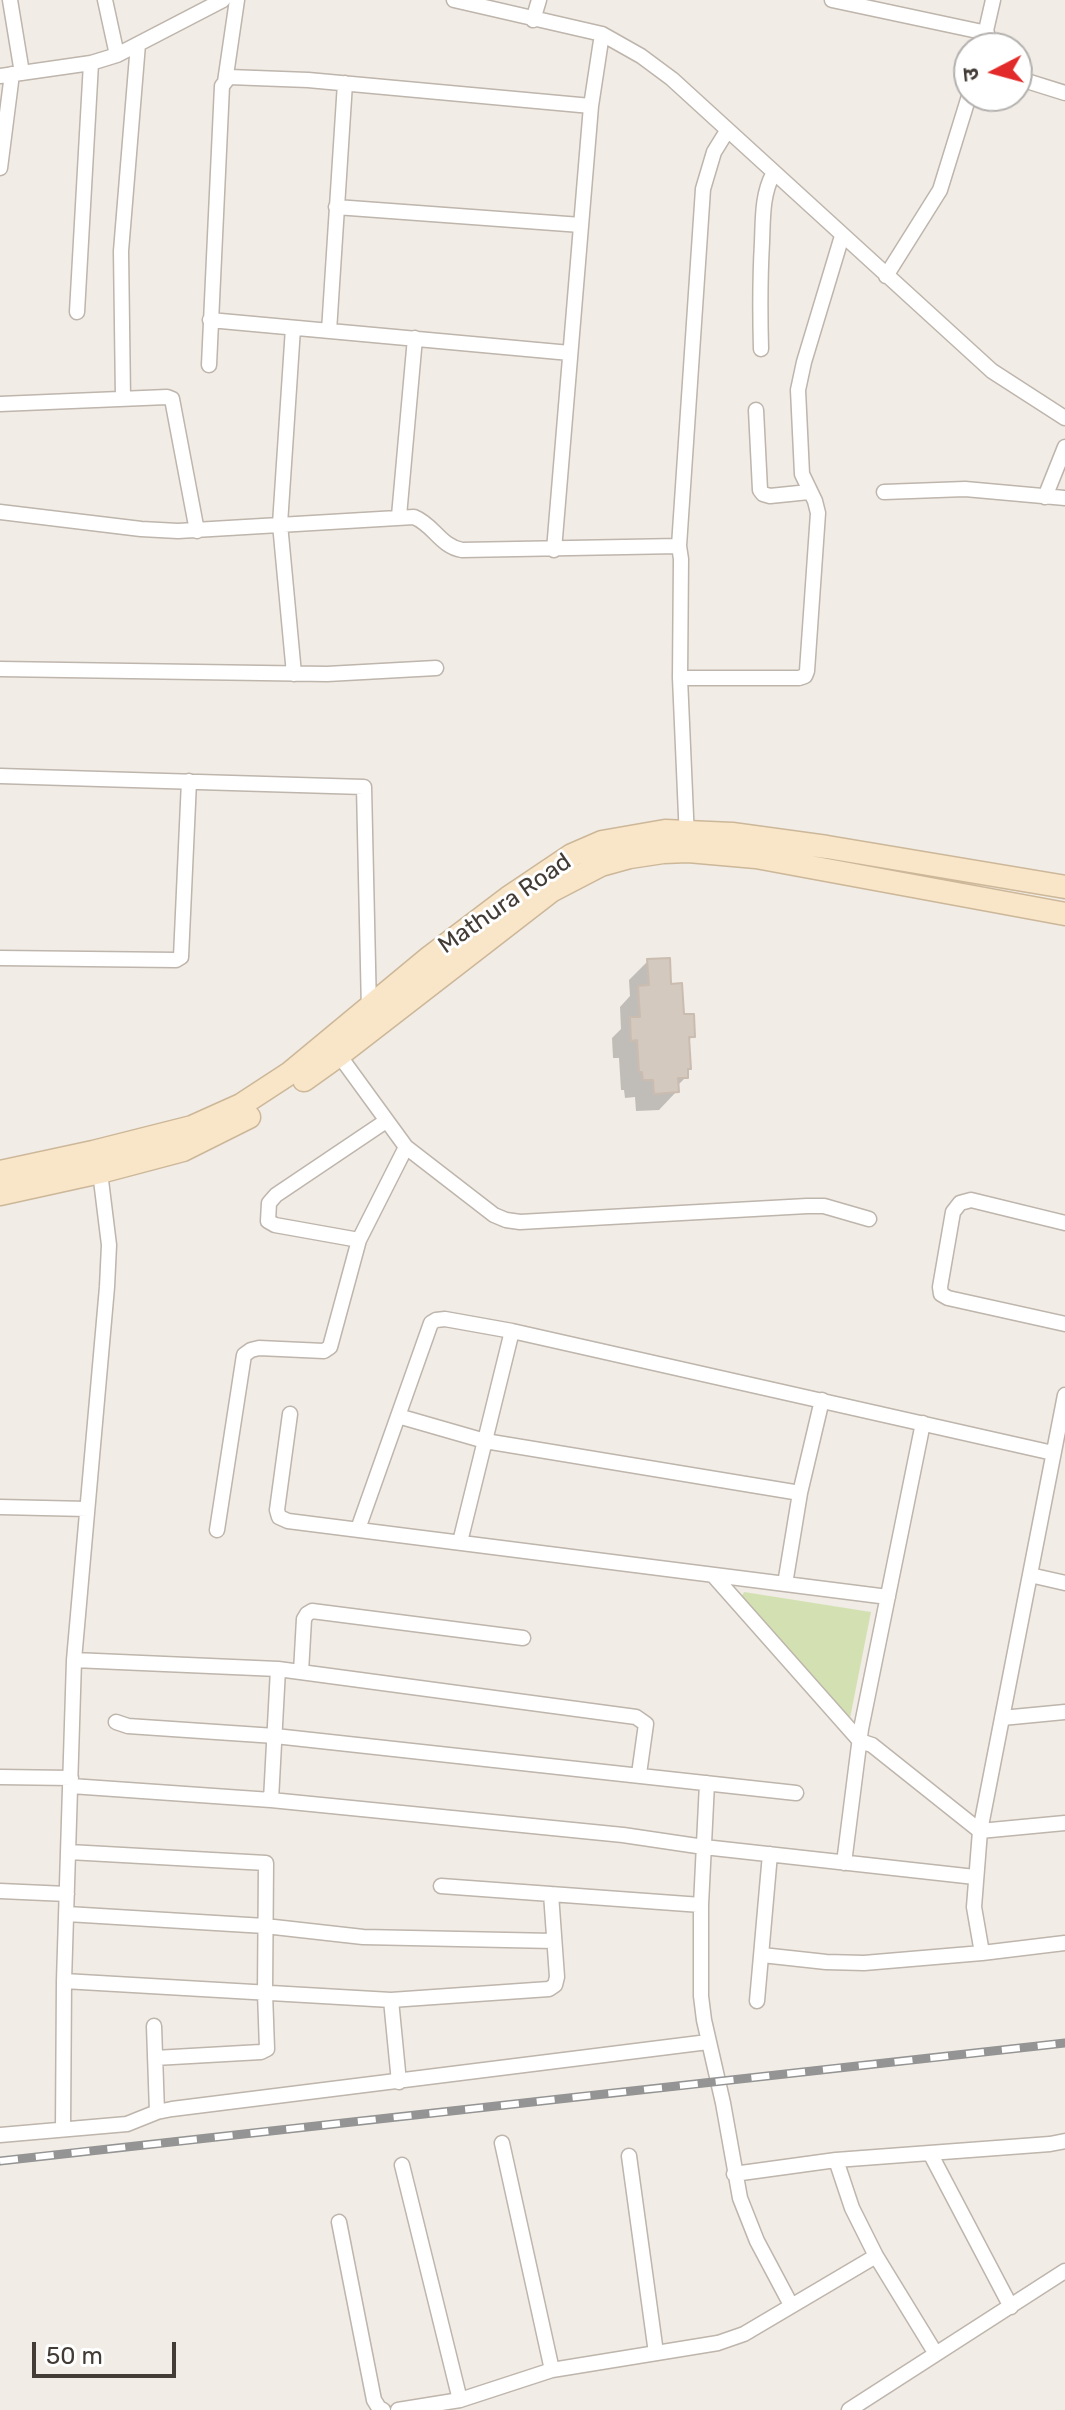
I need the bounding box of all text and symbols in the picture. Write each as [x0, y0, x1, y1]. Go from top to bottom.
north arrow [953, 32, 1033, 112]
text: उ [957, 67, 985, 82]
street label: Mathura Road [433, 848, 577, 960]
scale bar [36, 2326, 180, 2376]
text: 50 m [46, 2342, 103, 2370]

